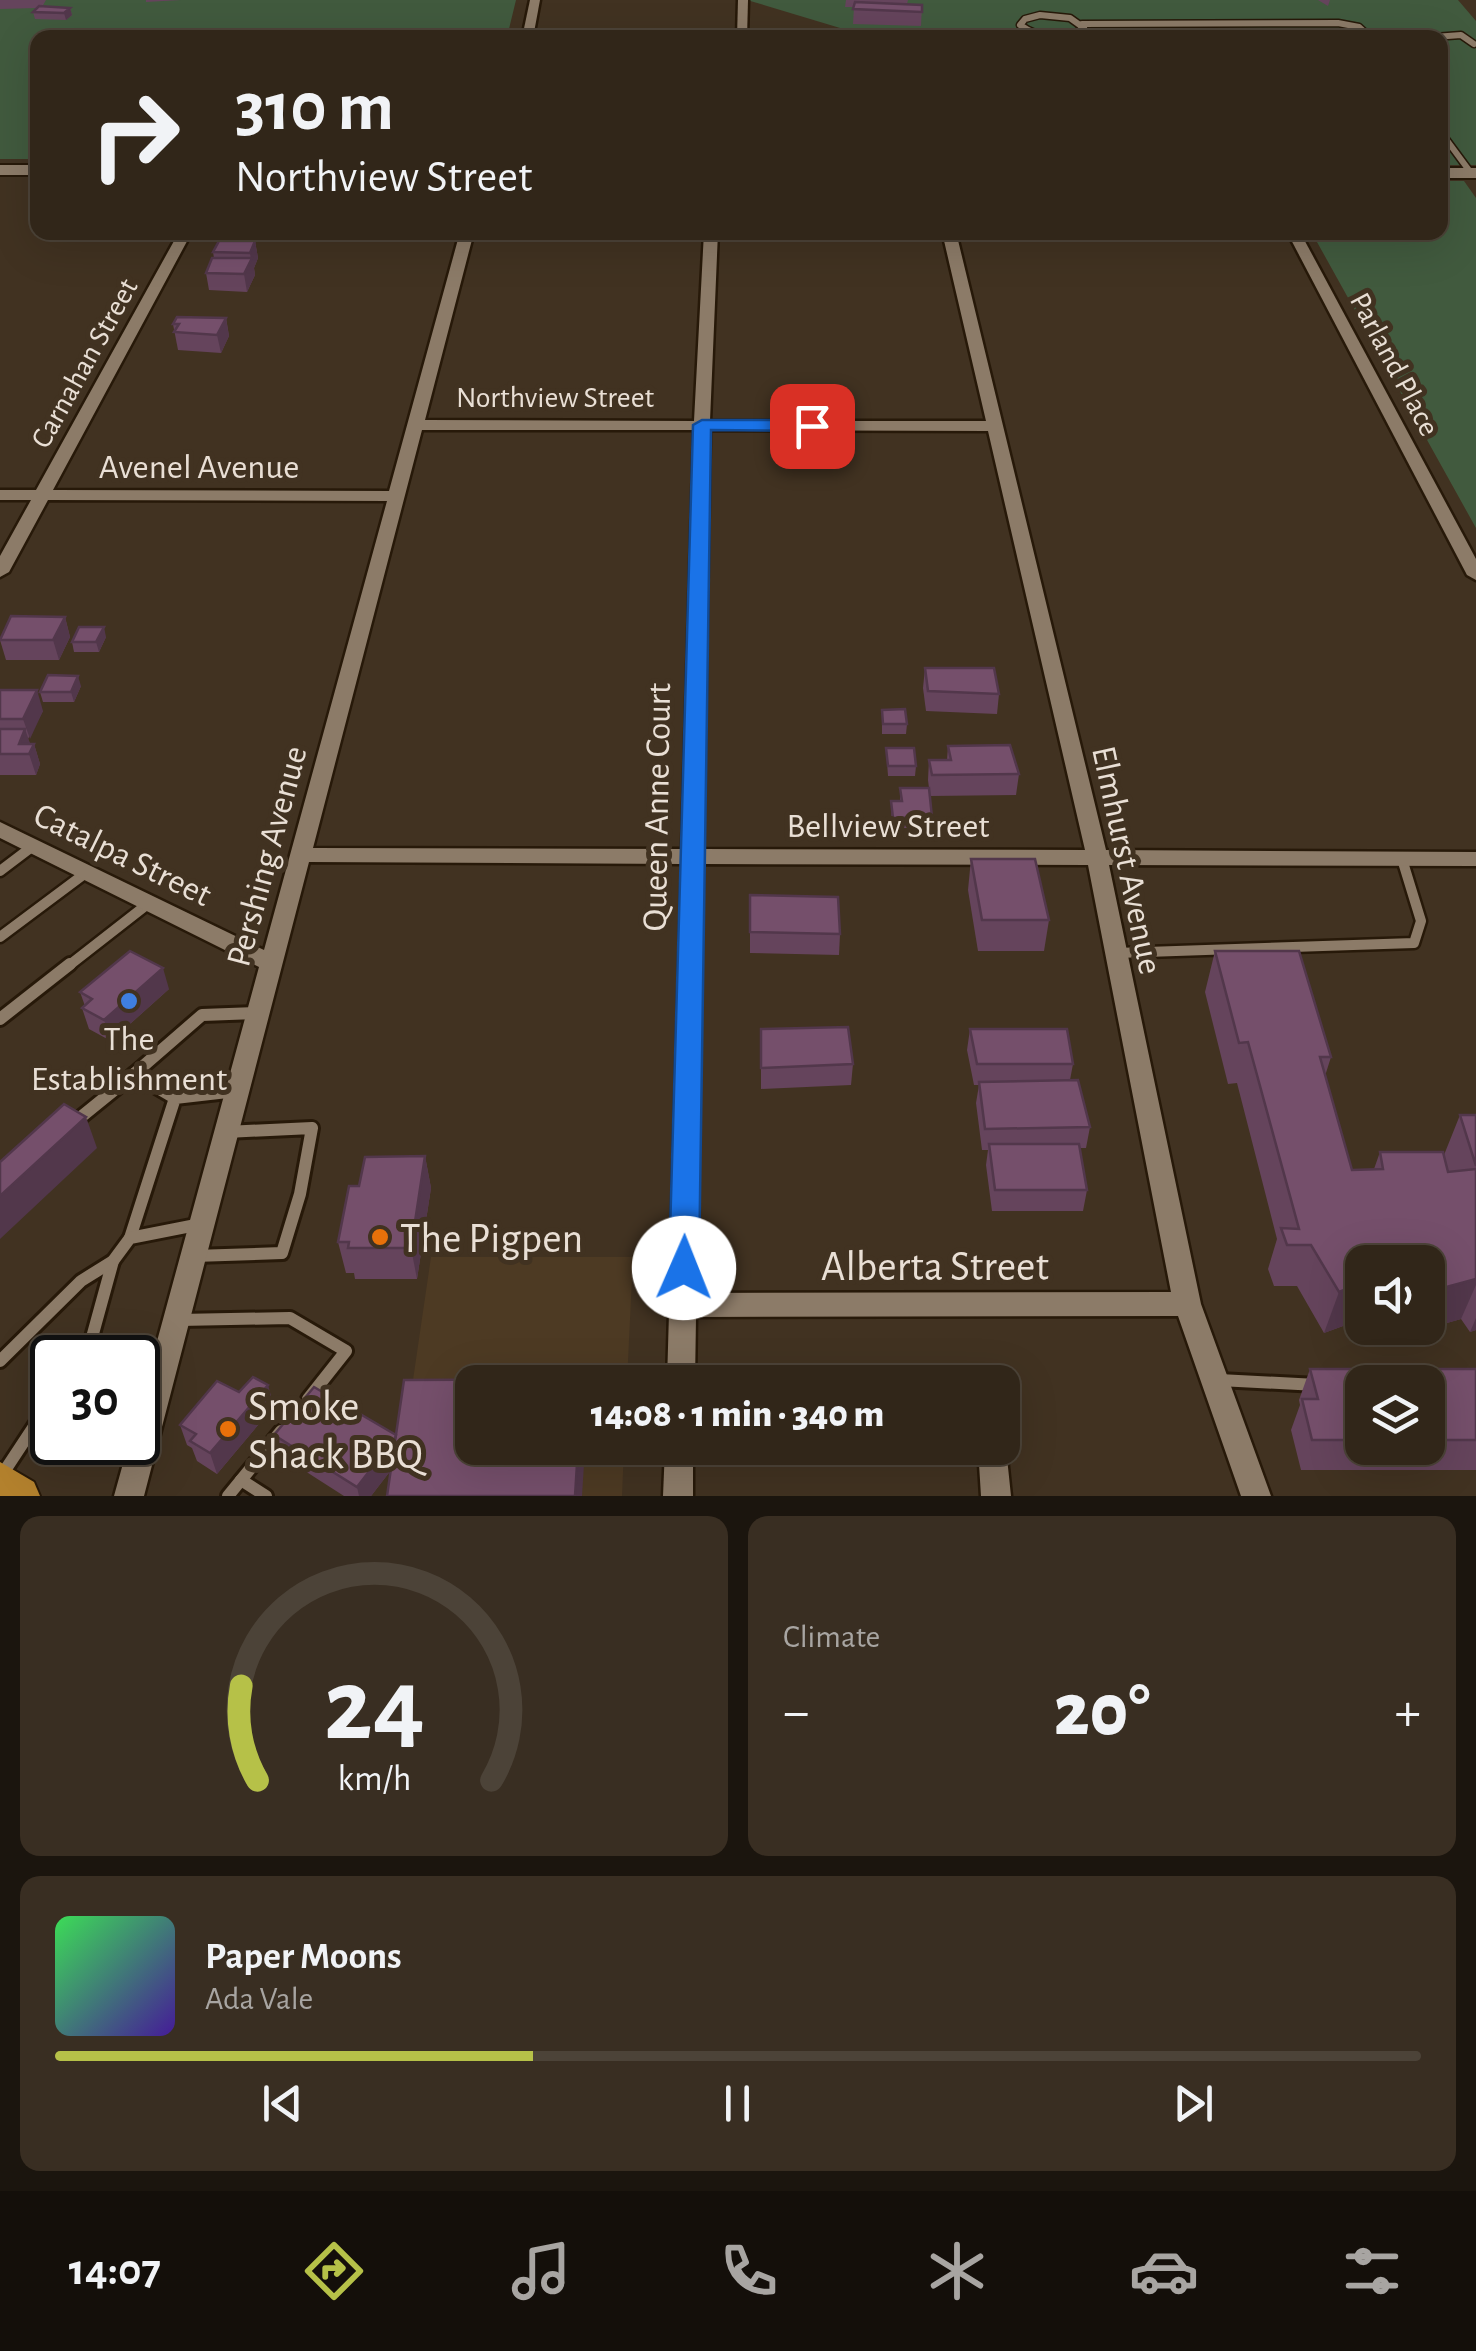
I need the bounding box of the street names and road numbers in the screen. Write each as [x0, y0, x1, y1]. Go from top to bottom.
street label: Carnahan Street [26, 273, 144, 453]
street label: Parland Place [1344, 288, 1444, 441]
street label: Northview Street [456, 383, 655, 413]
street label: Avenel Avenue [99, 450, 299, 485]
street label: Queen Anne Court [638, 682, 677, 932]
street label: Pershing Avenue [221, 742, 314, 970]
street label: Elmhurst Avenue [1085, 743, 1168, 978]
street label: Catalpa Street [28, 797, 217, 913]
street label: Bellview Street [786, 809, 990, 844]
street label: Alberta Street [821, 1246, 1049, 1288]

